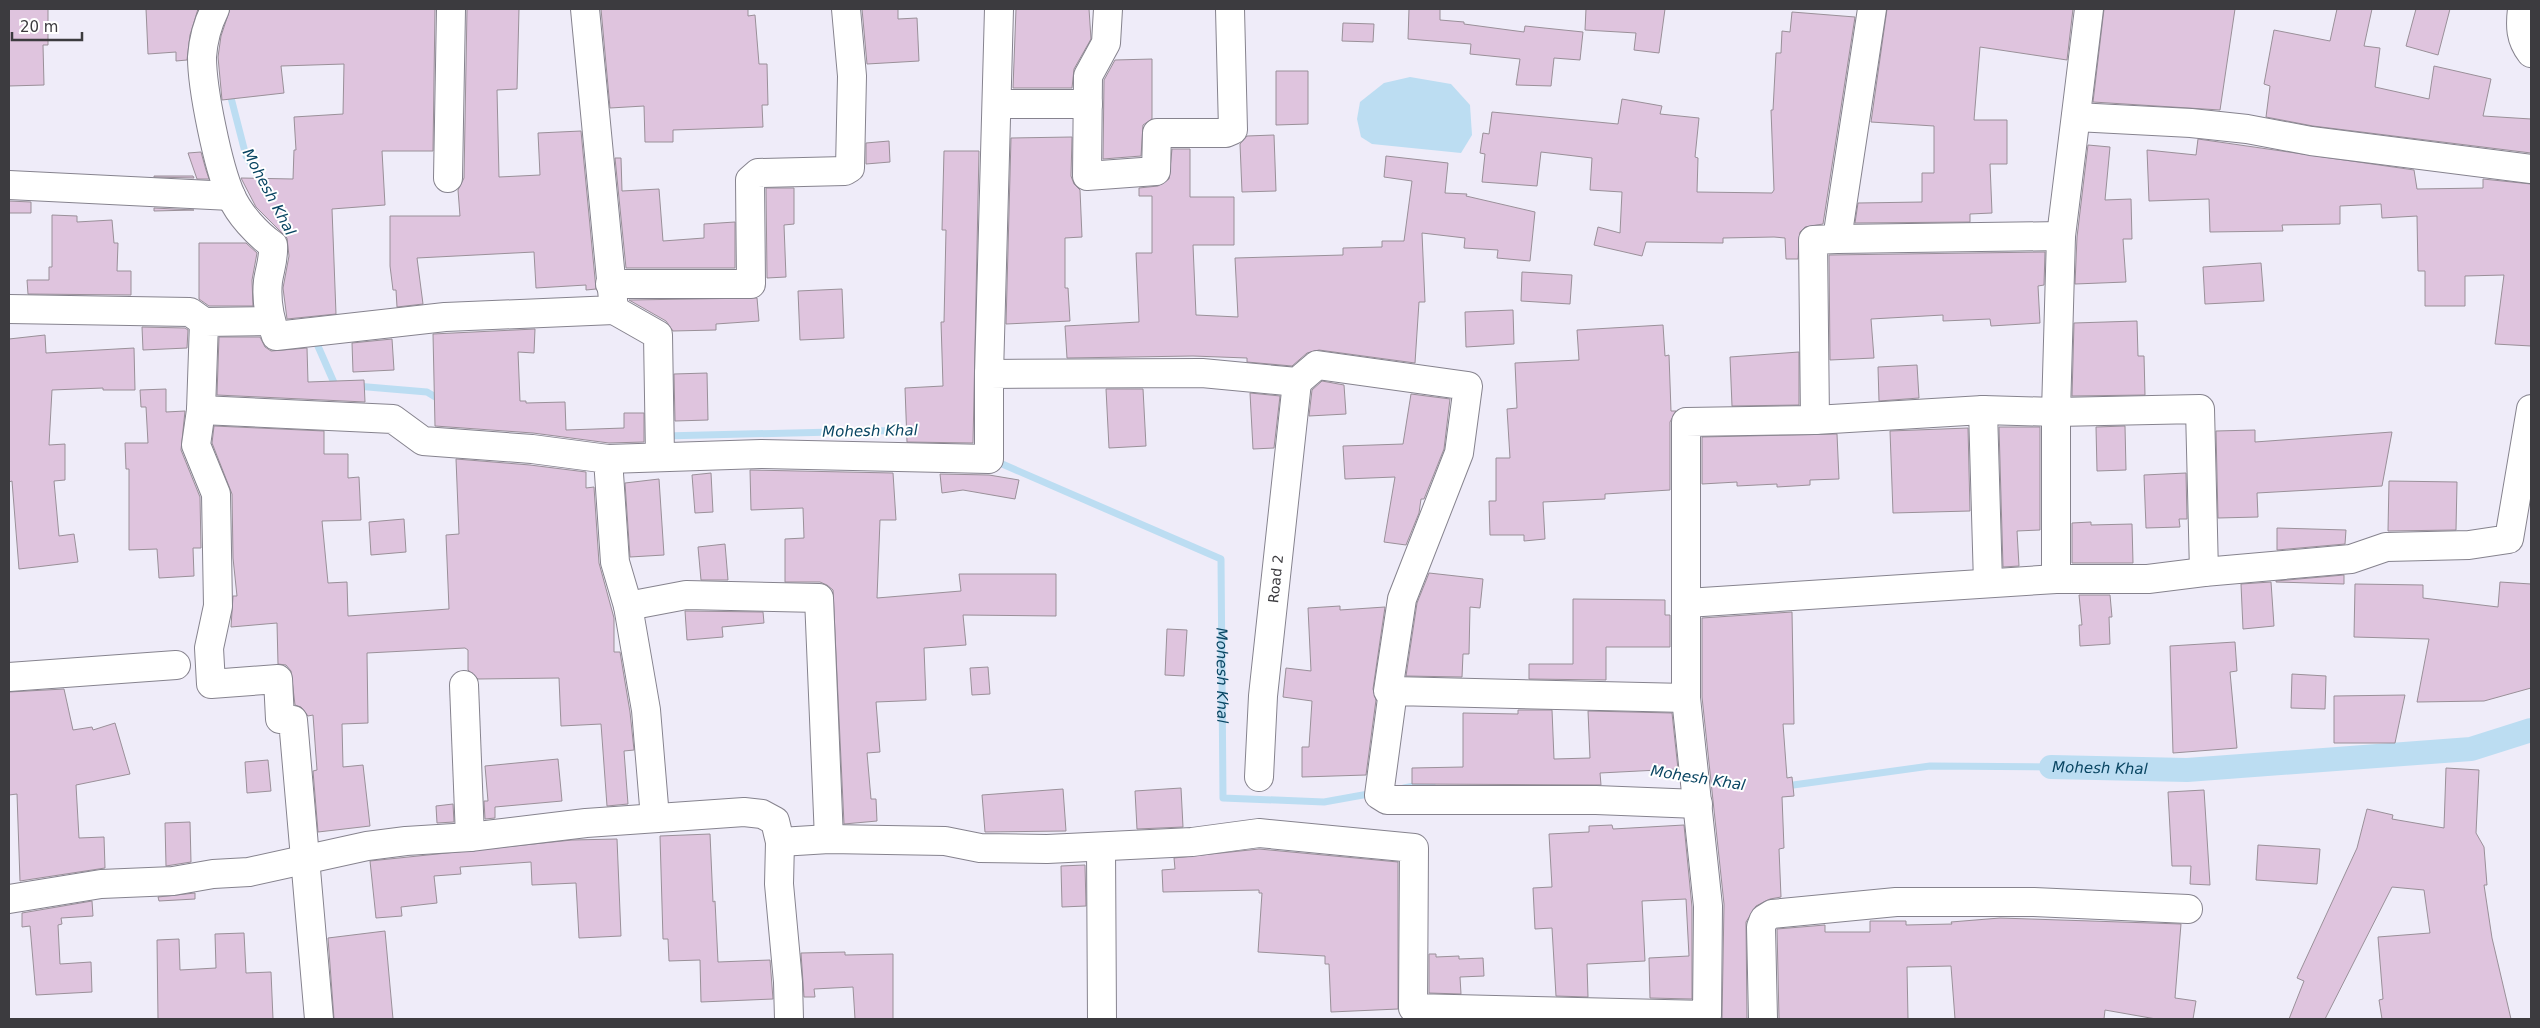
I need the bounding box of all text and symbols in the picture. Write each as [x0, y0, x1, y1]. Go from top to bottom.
scale bar [12, 10, 82, 42]
text: 20 m [20, 18, 58, 36]
water label: Mohesh Khal [239, 146, 300, 239]
water label: Mohesh Khal [822, 421, 919, 441]
street label: Road 2 [1265, 554, 1286, 604]
water label: Mohesh Khal [1213, 627, 1231, 724]
water label: Mohesh Khal [2052, 758, 2149, 778]
water label: Mohesh Khal [1649, 762, 1747, 794]

